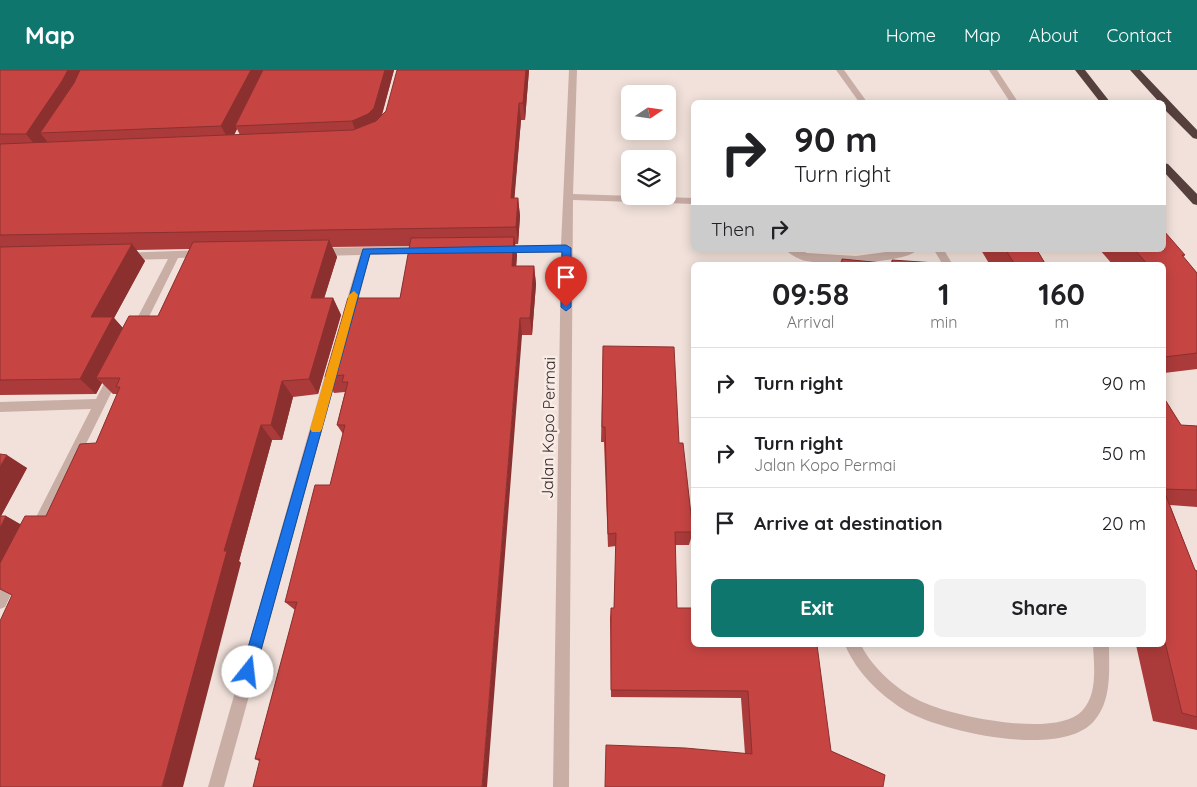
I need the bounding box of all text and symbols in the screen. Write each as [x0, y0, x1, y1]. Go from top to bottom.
text: Map [25, 20, 75, 50]
text: Home [886, 24, 936, 47]
text: Map [964, 24, 1001, 47]
text: About [1029, 24, 1079, 47]
text: Contact [1107, 24, 1172, 47]
north arrow [621, 85, 676, 140]
map controls [621, 85, 676, 205]
text: 90 m [794, 117, 877, 161]
icon: right [711, 120, 776, 185]
button: layers [621, 150, 676, 205]
text: Turn right [794, 160, 891, 188]
icon: right [765, 215, 793, 243]
text: Then [711, 217, 755, 241]
pin [545, 256, 587, 307]
icon: arrive [552, 263, 580, 291]
text: 09:58 [772, 275, 849, 313]
text: 1 [938, 275, 950, 313]
text: 160 [1038, 275, 1085, 313]
text: Arrival [787, 312, 835, 332]
text: min [930, 312, 957, 332]
text: m [1054, 312, 1069, 332]
street label: Jalan Kopo Permai [537, 357, 559, 499]
icon: right [711, 369, 739, 397]
text: Turn right [754, 371, 843, 395]
text: 90 m [1102, 371, 1146, 395]
text: Turn right [754, 431, 843, 455]
icon: right [711, 439, 739, 467]
text: 50 m [1102, 441, 1146, 465]
text: Jalan Kopo Permai [754, 455, 896, 475]
icon: arrive [711, 509, 739, 537]
text: Arrive at destination [754, 511, 943, 535]
text: 20 m [1102, 511, 1146, 535]
button: Exit [711, 579, 924, 637]
button: Share [934, 579, 1146, 637]
position arrow [221, 645, 273, 697]

